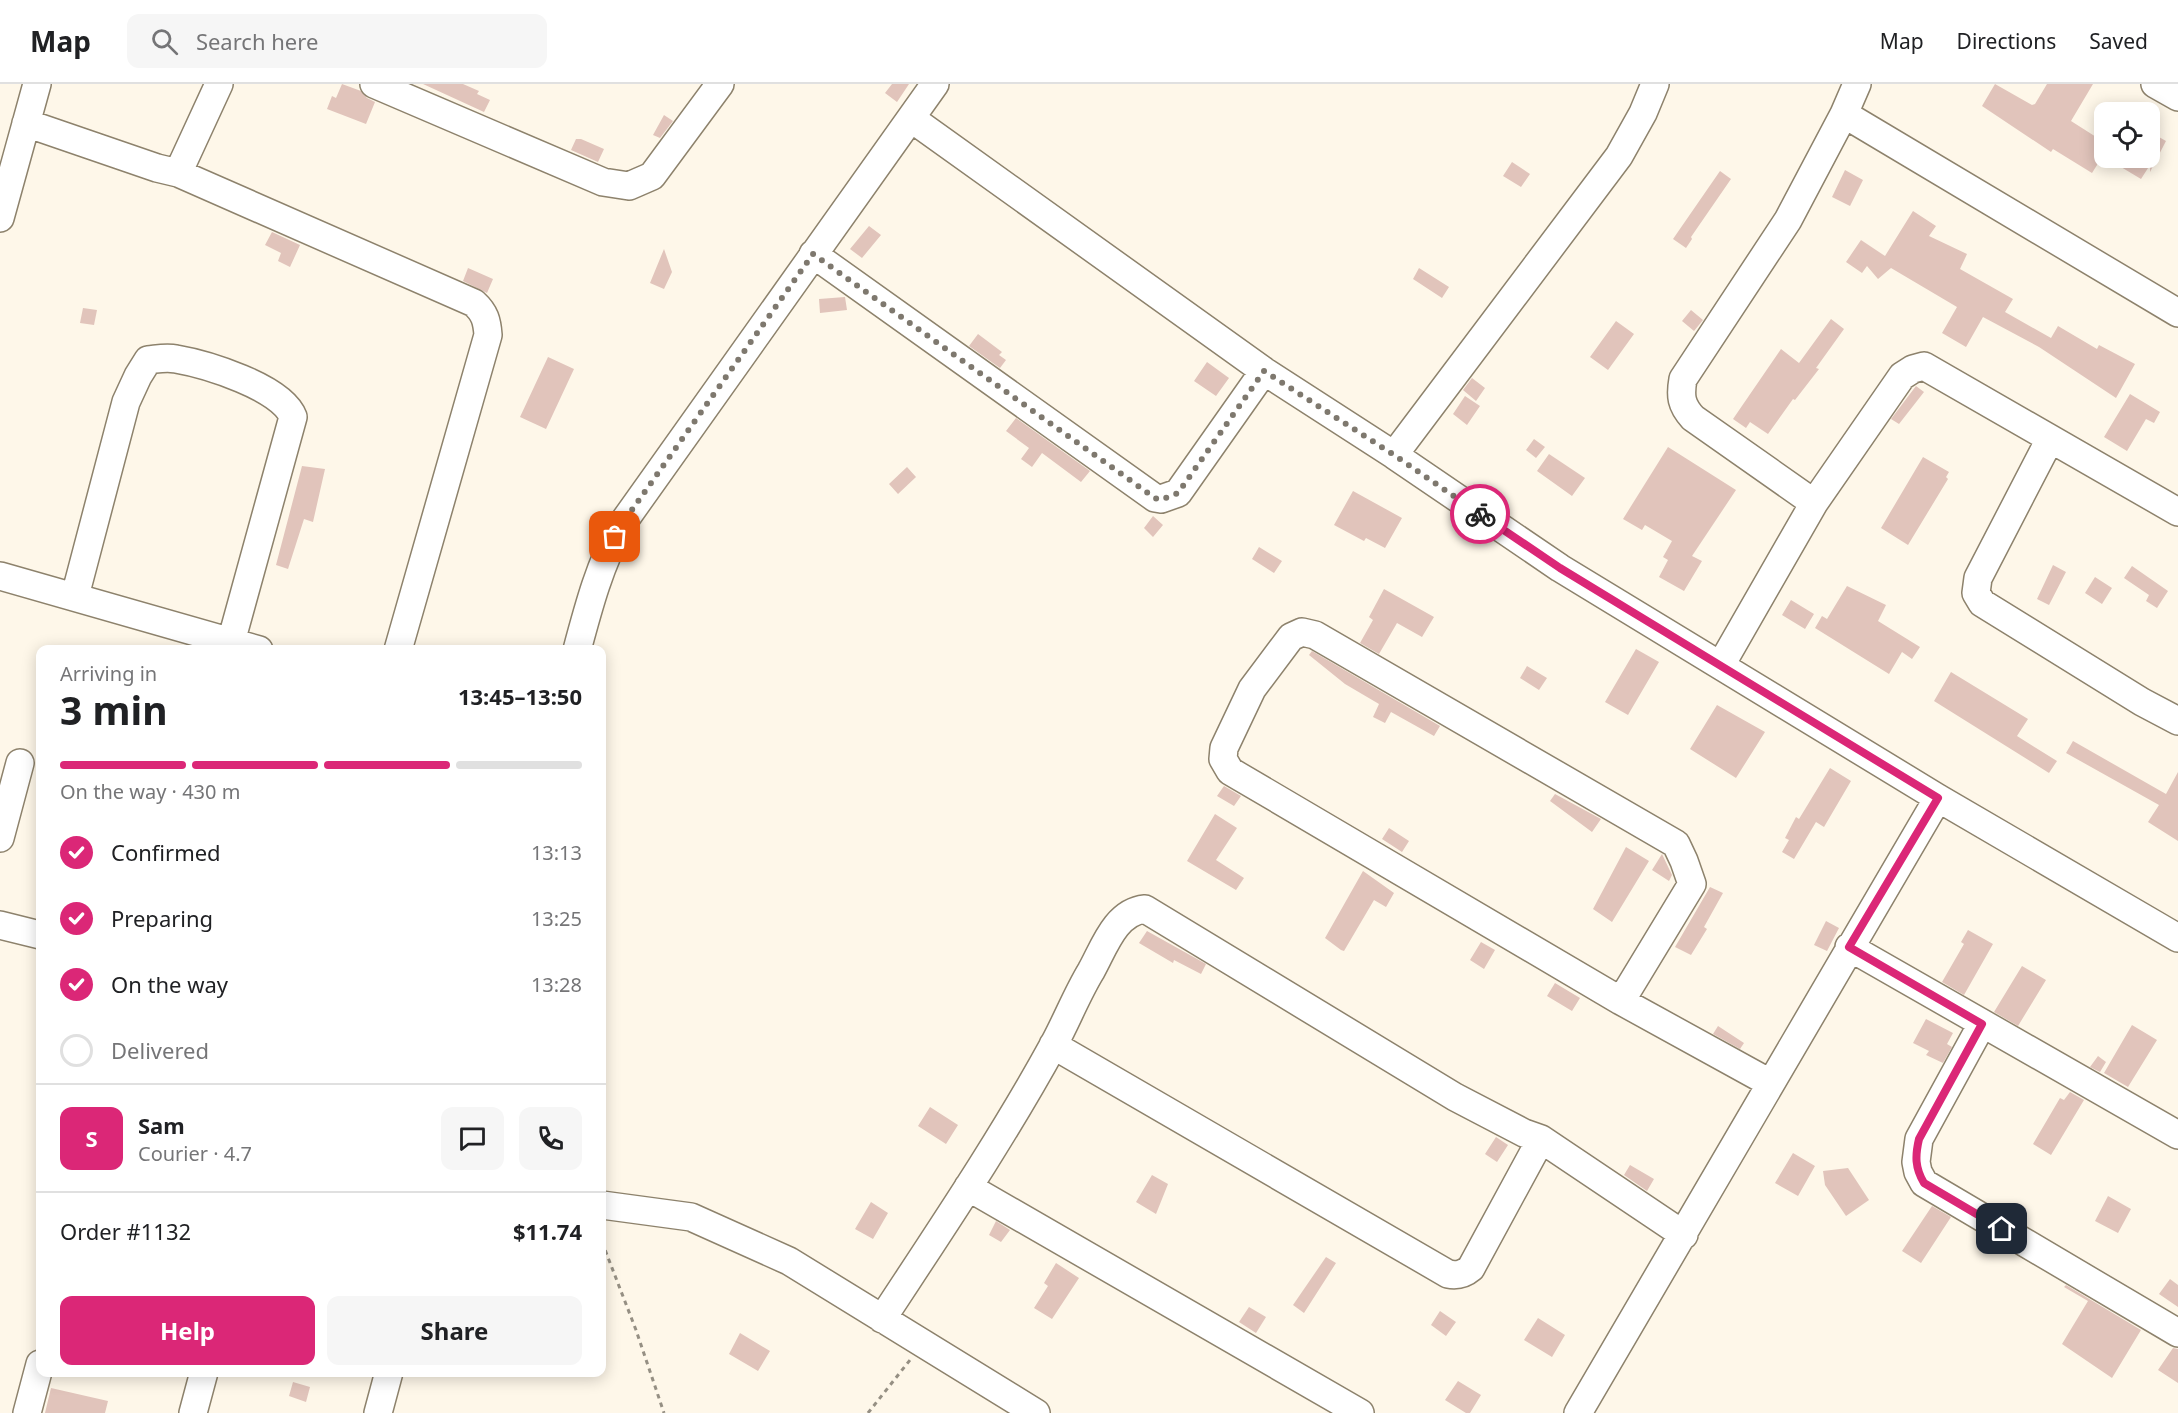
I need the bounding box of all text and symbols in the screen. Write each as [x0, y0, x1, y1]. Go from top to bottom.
search box [127, 14, 547, 68]
text: Map [30, 22, 91, 60]
icon: search [148, 25, 181, 58]
text: Search here [196, 26, 318, 56]
text: Map [1880, 27, 1924, 55]
text: Directions [1957, 27, 2056, 55]
text: Saved [2089, 27, 2148, 55]
map controls [2094, 102, 2160, 168]
button: locate [2094, 102, 2160, 168]
courier [1450, 484, 1510, 544]
icon: bike [1464, 498, 1497, 531]
pin [589, 511, 640, 562]
icon: bag [598, 520, 631, 553]
text: Arriving in [60, 660, 157, 687]
text: 13:45–13:50 [458, 681, 582, 711]
text: 3 min [60, 683, 167, 736]
text: On the way · 430 m [60, 778, 240, 805]
icon: check [60, 836, 93, 869]
text: Confirmed [111, 837, 221, 867]
text: 13:13 [531, 839, 582, 866]
icon: check [60, 902, 93, 935]
text: Preparing [111, 903, 213, 933]
text: 13:25 [531, 905, 582, 932]
icon: check [60, 968, 93, 1001]
text: On the way [111, 969, 228, 999]
text: 13:28 [531, 971, 582, 998]
text: Delivered [111, 1035, 209, 1065]
button: chat [441, 1107, 504, 1170]
button: phone [519, 1107, 582, 1170]
text: Sam [138, 1110, 185, 1140]
text: S [85, 1123, 98, 1153]
text: Courier · 4.7 [138, 1140, 252, 1167]
pin [1976, 1203, 2027, 1254]
icon: home [1985, 1212, 2018, 1245]
text: Order #1132 [60, 1216, 191, 1246]
text: $11.74 [513, 1216, 582, 1246]
button: Help [60, 1296, 315, 1365]
button: Share [327, 1296, 582, 1365]

